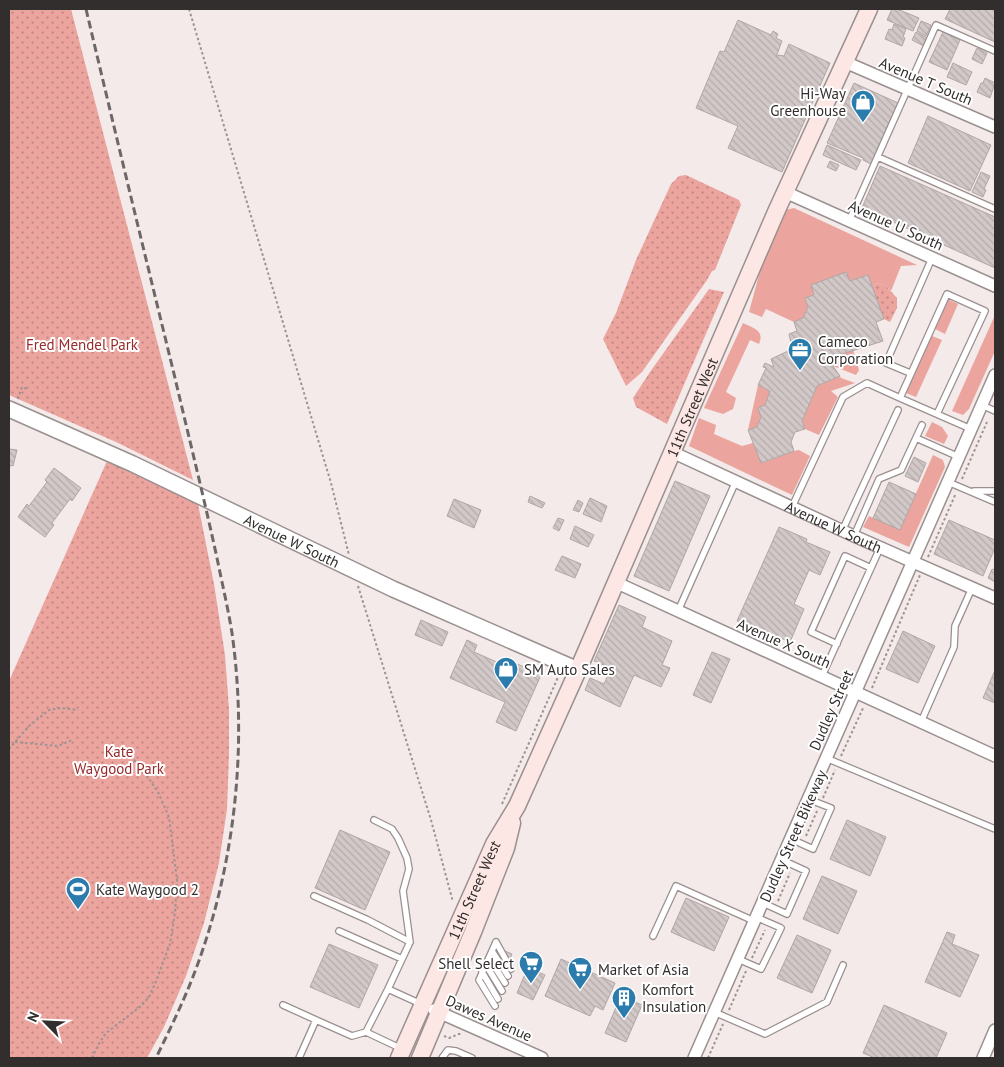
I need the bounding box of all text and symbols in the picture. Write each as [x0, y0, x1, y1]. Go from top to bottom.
street label: Avenue T South [876, 53, 976, 109]
place label: Hi-Way Greenhouse [770, 84, 846, 120]
shop icon: Hi-Way Greenhouse [850, 89, 876, 123]
street label: Avenue U South [846, 196, 946, 254]
place label: Cameco Corporation [818, 332, 893, 368]
park label: Fred Mendel Park [26, 335, 139, 354]
office icon: Cameco Corporation [787, 337, 813, 371]
street label: 11th Street West [662, 354, 722, 460]
street label: Avenue W South [782, 496, 885, 557]
street label: Avenue W South [241, 509, 343, 572]
street label: Avenue X South [734, 614, 834, 672]
shop icon: SM Auto Sales [493, 656, 519, 690]
place label: SM Auto Sales [524, 660, 615, 679]
street label: Dudley Street [805, 667, 857, 753]
park label: Kate Waygood Park [74, 742, 165, 778]
street label: Dudley Street Bikeway [755, 767, 831, 905]
street label: 11th Street West [443, 836, 504, 942]
sports icon: Kate Waygood 2 [65, 876, 91, 910]
place label: Kate Waygood 2 [96, 880, 199, 899]
supermarket icon: Shell Select [518, 950, 544, 984]
place label: Shell Select [438, 954, 514, 973]
supermarket icon: Market of Asia [567, 956, 593, 990]
place label: Market of Asia [598, 960, 689, 979]
place label: Komfort Insulation [642, 980, 706, 1016]
building icon: Komfort Insulation [611, 985, 637, 1019]
street label: Dawes Avenue [443, 991, 535, 1045]
north arrow [20, 997, 70, 1047]
text: N [23, 1009, 43, 1025]

